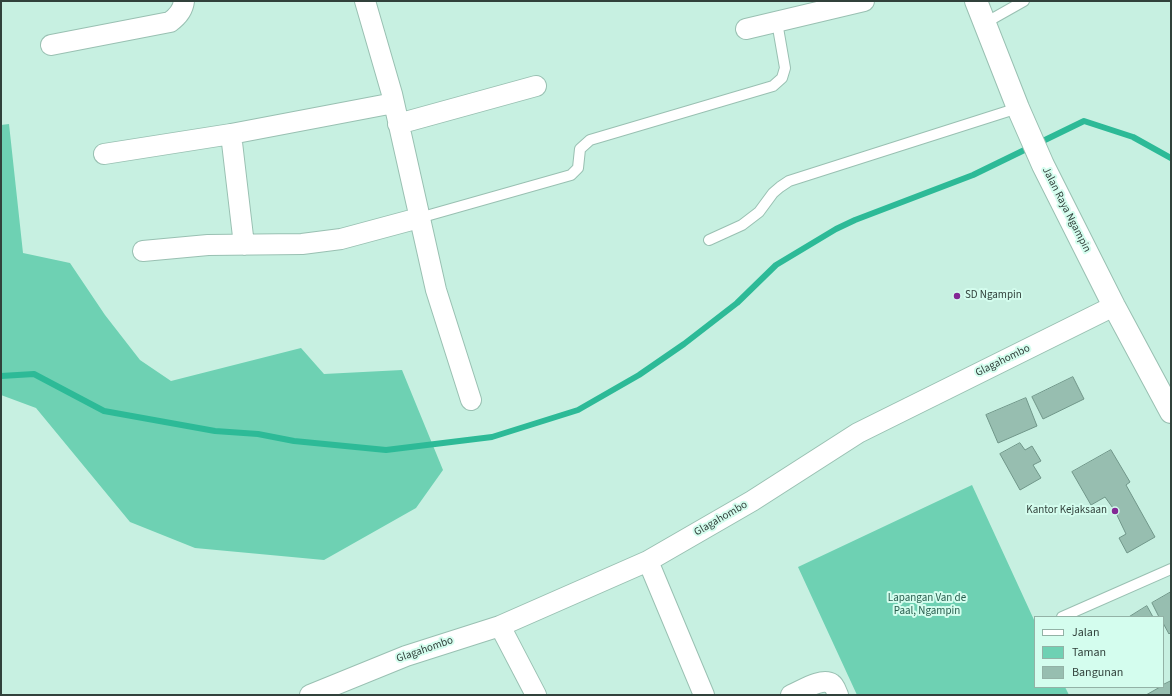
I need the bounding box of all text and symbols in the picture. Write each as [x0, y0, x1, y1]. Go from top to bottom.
street label: Jalan Raya Ngampin [1039, 165, 1093, 255]
place label: SD Ngampin [965, 289, 1022, 303]
marker: SD Ngampin [952, 291, 962, 301]
street label: Glagahombo [974, 342, 1032, 380]
street label: Glagahombo [692, 498, 750, 540]
place label: Kantor Kejaksaan [1026, 504, 1107, 518]
marker: Kantor Kejaksaan [1110, 506, 1120, 516]
park label: Lapangan Van de Paal, Ngampin [888, 592, 966, 618]
legend [1034, 616, 1164, 688]
text: Jalan [1072, 624, 1099, 641]
street label: Glagahombo [395, 634, 455, 666]
text: Taman [1072, 644, 1106, 661]
text: Bangunan [1072, 664, 1123, 681]

